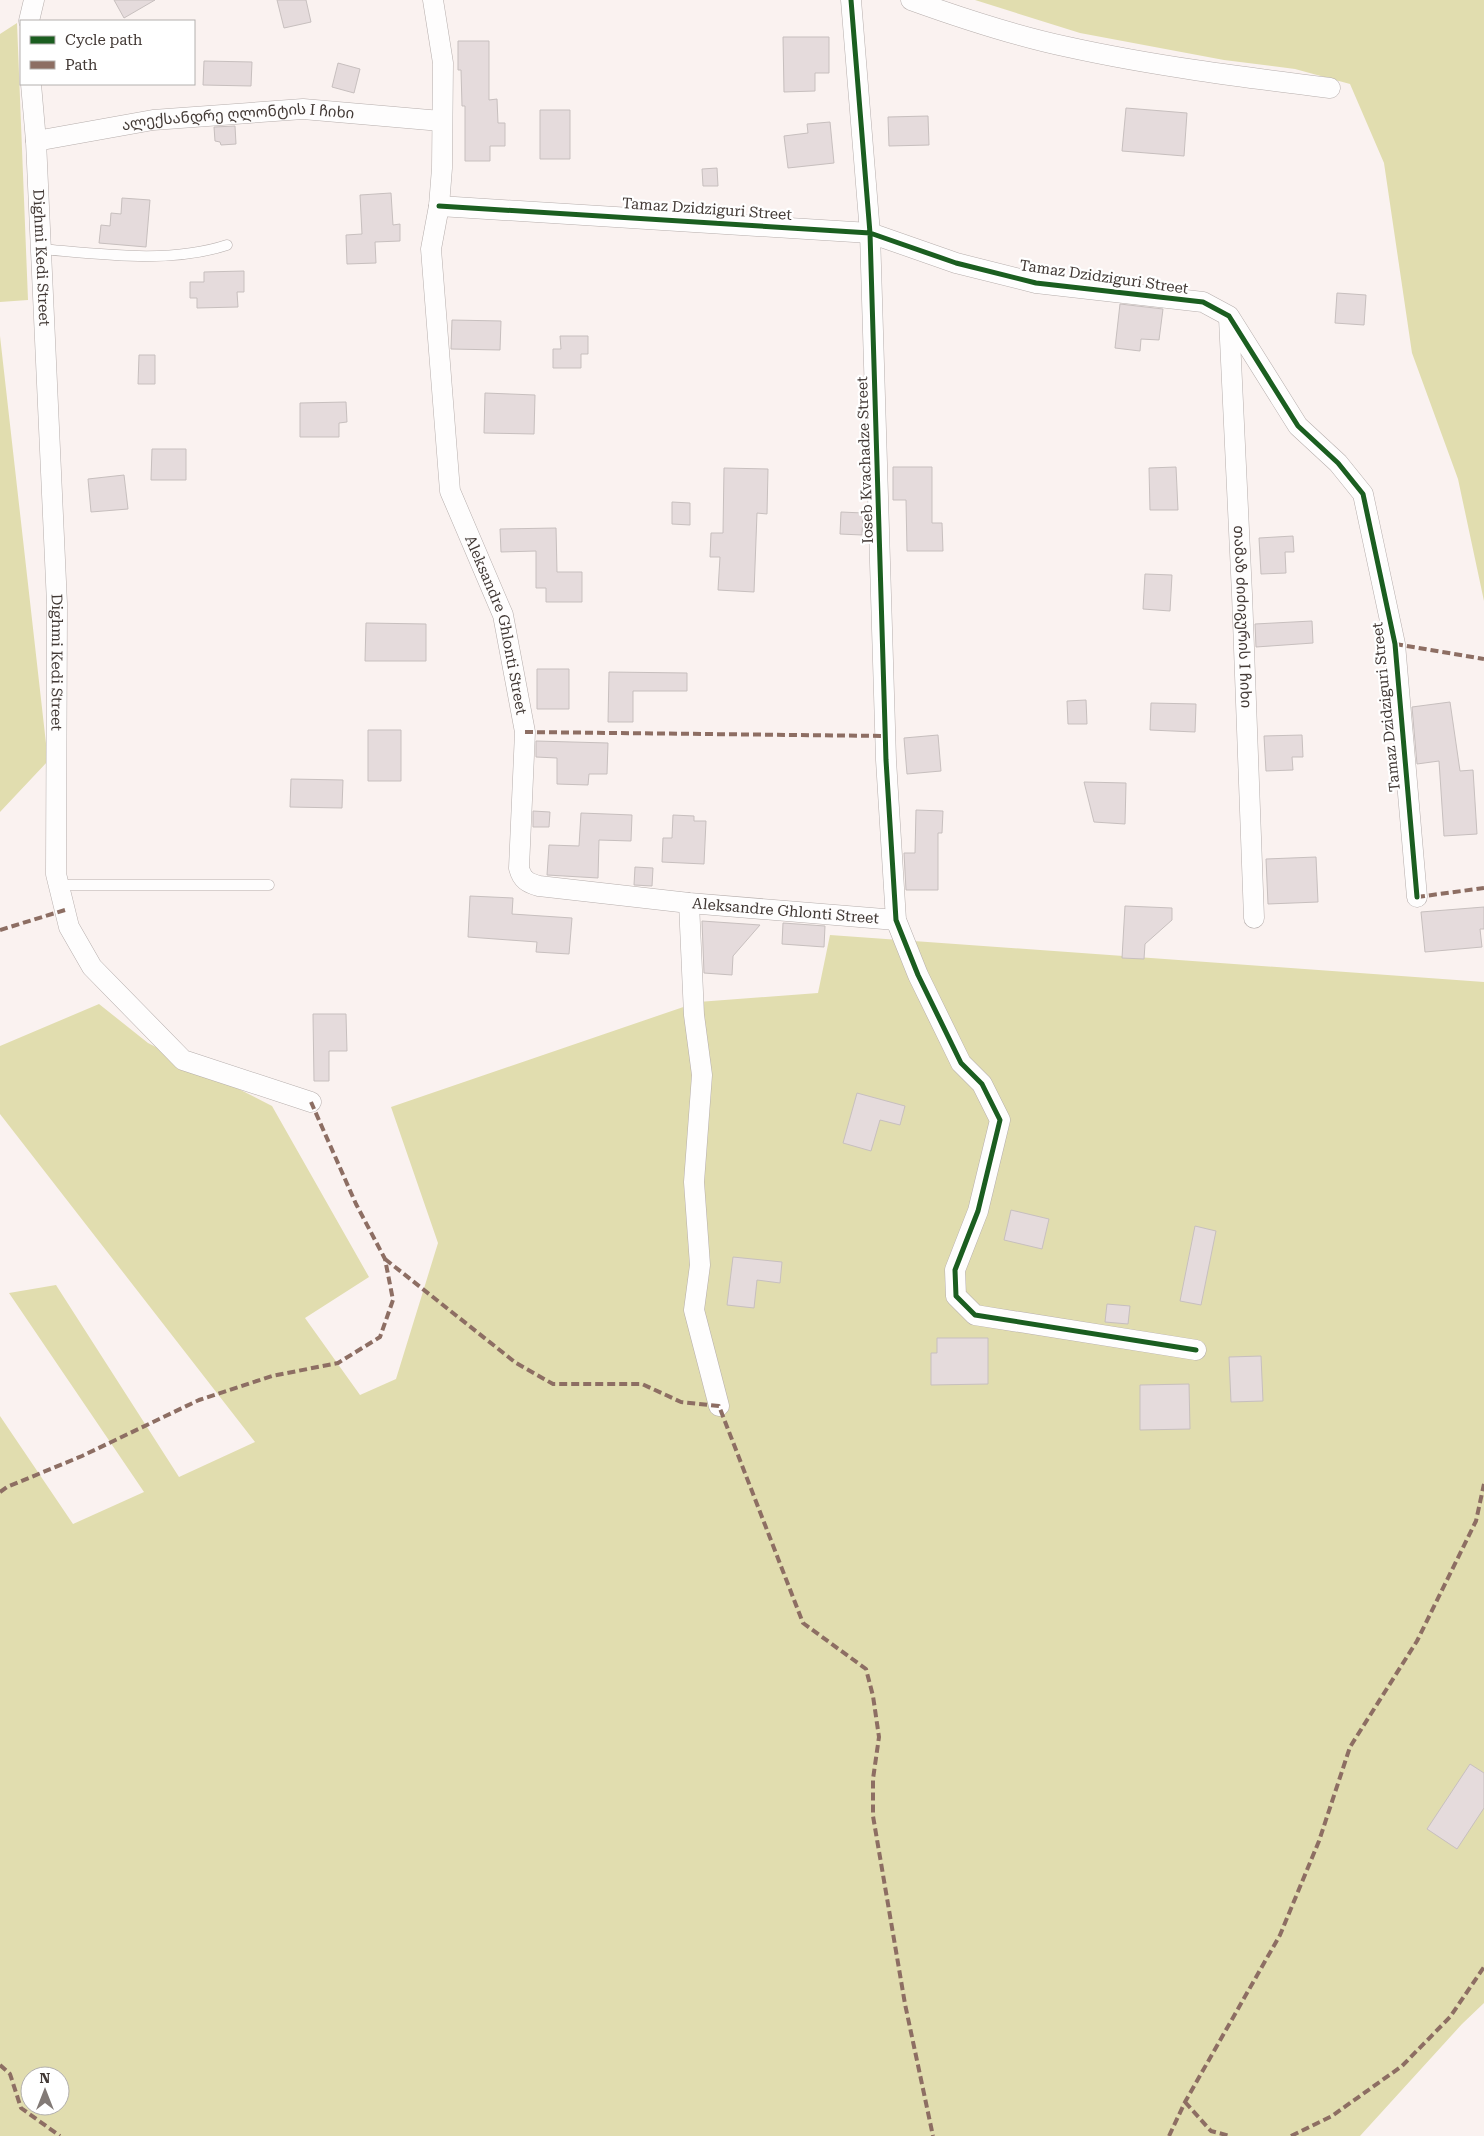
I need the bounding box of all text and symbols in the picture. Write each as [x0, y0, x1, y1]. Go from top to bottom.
legend [20, 20, 195, 85]
text: Cycle path [65, 31, 143, 49]
text: Path [65, 56, 98, 74]
street label: ალექსანდრე ღლონტის I ჩიხი [120, 100, 355, 134]
street label: Dighmi Kedi Street [29, 189, 53, 327]
street label: Tamaz Dzidziguri Street [621, 194, 793, 224]
street label: Tamaz Dzidziguri Street [1018, 256, 1190, 298]
street label: Ioseb Kvachadze Street [853, 376, 877, 544]
street label: თამაზ ძიძიგურის I ჩიხი [1230, 525, 1255, 708]
street label: Aleksandre Ghlonti Street [461, 532, 531, 717]
street label: Dighmi Kedi Street [48, 593, 66, 731]
street label: Tamaz Dzidziguri Street [1368, 621, 1404, 793]
street label: Aleksandre Ghlonti Street [692, 894, 880, 928]
north arrow [20, 2066, 70, 2116]
text: N [40, 2070, 51, 2086]

